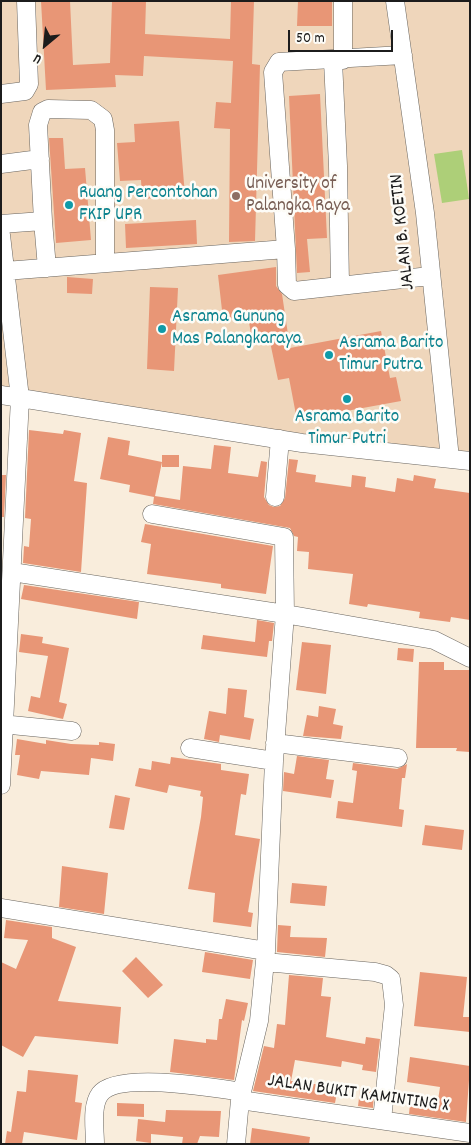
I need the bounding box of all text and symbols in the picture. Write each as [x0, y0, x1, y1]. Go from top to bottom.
north arrow [20, 20, 70, 70]
scale bar [291, 20, 396, 52]
text: 50 m [296, 28, 325, 50]
text: U [30, 48, 46, 69]
street label: JALAN B. KOETIN [387, 173, 421, 291]
place label: University of Palangka Raya [246, 174, 350, 218]
place label: Ruang Percontohan FKIP UPR [79, 183, 218, 227]
marker: University of Palangka Raya [230, 190, 242, 202]
marker: Ruang Percontohan FKIP UPR [63, 199, 75, 211]
place label: Asrama Gunung Mas Palangkaraya [172, 307, 302, 351]
marker: Asrama Gunung Mas Palangkaraya [156, 323, 168, 335]
place label: Asrama Barito Timur Putra [339, 333, 444, 377]
marker: Asrama Barito Timur Putra [323, 349, 335, 361]
marker: Asrama Barito Timur Putri [341, 393, 353, 405]
place label: Asrama Barito Timur Putri [295, 407, 399, 451]
street label: JALAN BUKIT KAMINTING X [266, 1071, 450, 1119]

